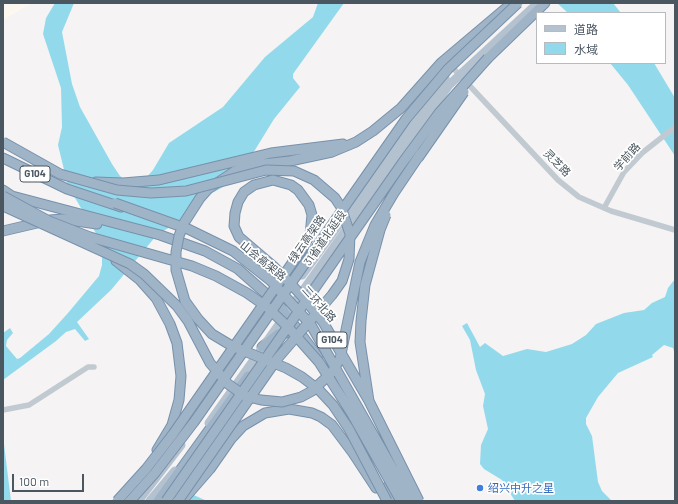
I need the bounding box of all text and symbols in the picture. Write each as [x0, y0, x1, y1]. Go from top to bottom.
legend [536, 12, 666, 64]
text: 道路 [574, 22, 598, 36]
text: 水域 [574, 42, 598, 56]
street label: 学前路 [611, 140, 643, 174]
street label: 灵芝路 [541, 147, 573, 179]
road number: G104 [20, 166, 50, 182]
street label: 31省道北延段 [301, 208, 349, 268]
street label: 绿云高架路 [286, 213, 328, 265]
street label: 山会高架路 [237, 239, 289, 283]
street label: 二环北路 [299, 283, 339, 325]
road number: G104 [317, 332, 347, 348]
scale bar [14, 466, 86, 492]
text: 100 m [19, 474, 49, 488]
place label: 绍兴中升之星 [488, 481, 554, 495]
marker: 绍兴中升之星 [475, 483, 485, 493]

